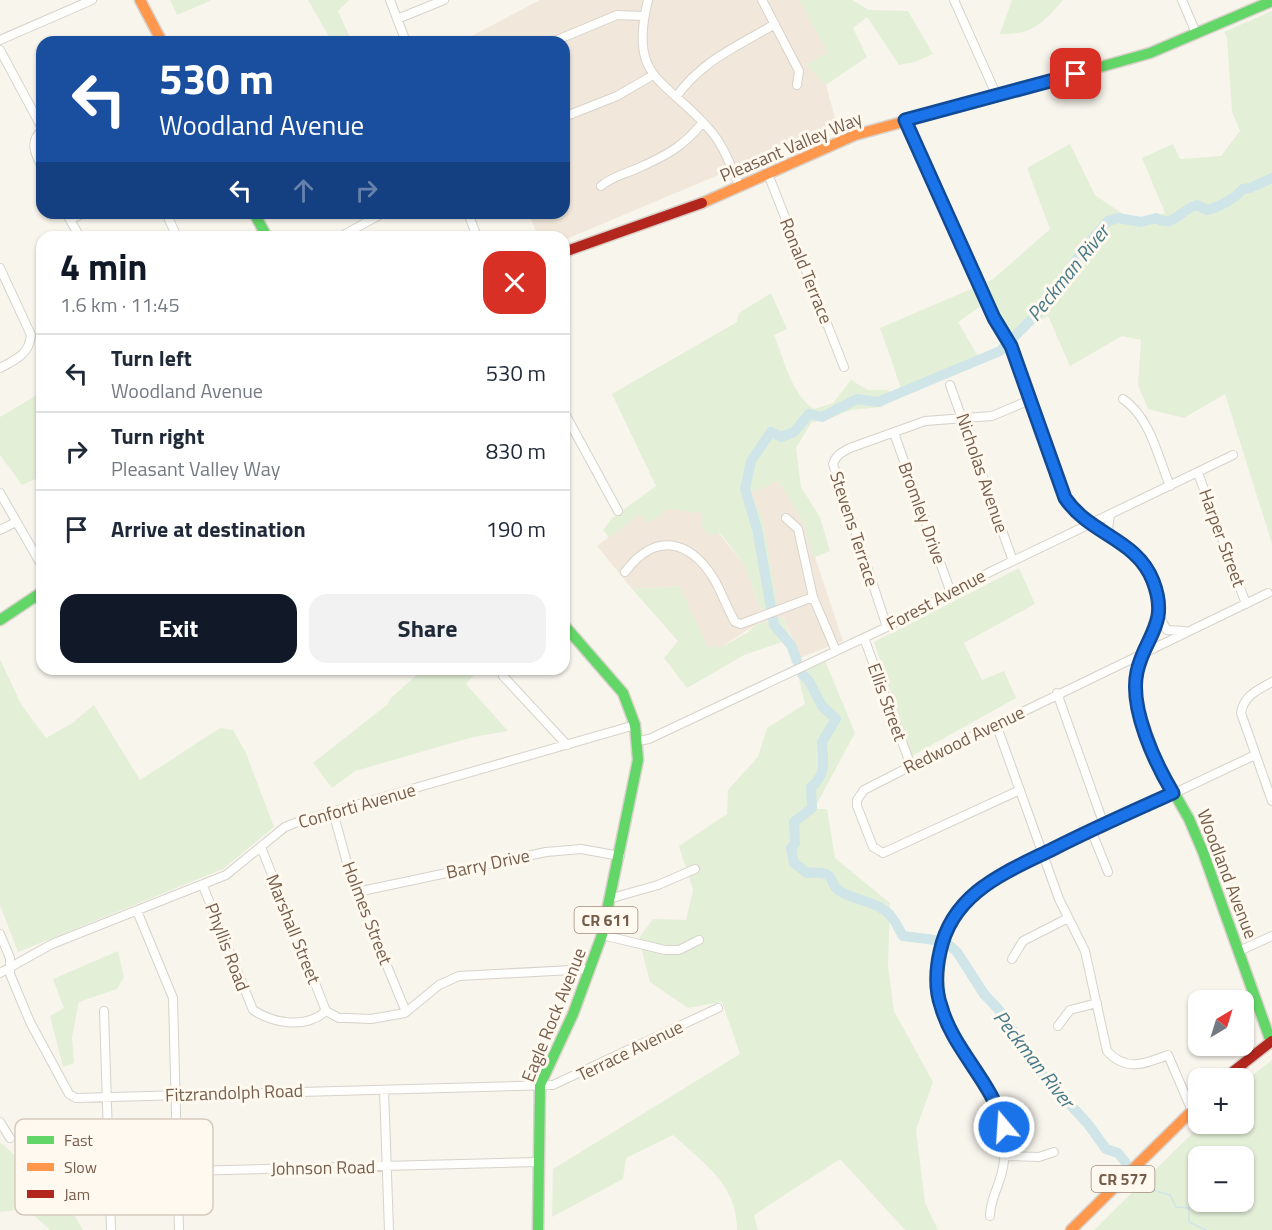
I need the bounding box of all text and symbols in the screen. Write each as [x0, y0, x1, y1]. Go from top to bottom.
text: 530 m [159, 46, 274, 110]
pin [1050, 48, 1101, 99]
icon: arrive [1059, 57, 1092, 90]
icon: left [60, 60, 138, 138]
text: Woodland Avenue [159, 104, 364, 145]
street label: Pleasant Valley Way [715, 104, 867, 189]
icon: left [224, 174, 257, 207]
icon: ahead [287, 174, 320, 207]
icon: right [350, 174, 383, 207]
street label: Ronald Terrace [773, 214, 840, 328]
water label: Peckman River [1019, 215, 1118, 328]
text: 4 min [60, 239, 147, 294]
button: close [483, 251, 546, 314]
text: 1.6 km · 11:45 [60, 289, 180, 320]
text: Turn left [111, 341, 192, 375]
text: 530 m [486, 356, 546, 390]
icon: left [60, 357, 93, 390]
text: Woodland Avenue [111, 375, 263, 406]
street label: Nicholas Avenue [949, 409, 1016, 536]
text: Turn right [111, 419, 205, 453]
text: 830 m [486, 434, 546, 468]
icon: right [60, 435, 93, 468]
text: Pleasant Valley Way [111, 453, 280, 484]
street label: Bromley Drive [892, 458, 953, 568]
street label: Stevens Terrace [823, 468, 886, 590]
street label: Harper Street [1192, 485, 1253, 591]
text: Arrive at destination [111, 512, 306, 546]
text: 190 m [486, 512, 546, 546]
icon: arrive [60, 513, 93, 546]
street label: Forest Avenue [881, 562, 990, 637]
button: Exit [60, 594, 297, 663]
button: Share [309, 594, 546, 663]
street label: Ellis Street [861, 659, 914, 745]
street label: Redwood Avenue [899, 698, 1029, 781]
street label: Conforti Avenue [295, 776, 419, 835]
street label: Woodland Avenue [1190, 805, 1265, 942]
street label: Barry Drive [444, 842, 532, 886]
street label: Holmes Street [335, 857, 400, 969]
street label: Marshall Street [259, 870, 328, 988]
street label: Phyllis Road [198, 899, 257, 995]
road number: CR 611 [574, 907, 638, 933]
street label: Eagle Rock Avenue [514, 944, 593, 1086]
north arrow [1188, 990, 1254, 1056]
map controls [1188, 990, 1254, 1212]
water label: Peckman River [986, 1003, 1084, 1116]
street label: Terrace Avenue [572, 1013, 688, 1088]
button: + [1188, 1068, 1254, 1134]
street label: Fitzrandolph Road [164, 1077, 303, 1108]
position arrow [972, 1095, 1036, 1159]
legend [15, 1119, 213, 1215]
text: Fast [64, 1128, 93, 1152]
button: − [1188, 1146, 1254, 1212]
street label: Johnson Road [271, 1153, 375, 1182]
text: Slow [64, 1155, 97, 1179]
road number: CR 577 [1092, 1166, 1154, 1192]
text: Jam [64, 1182, 90, 1206]

